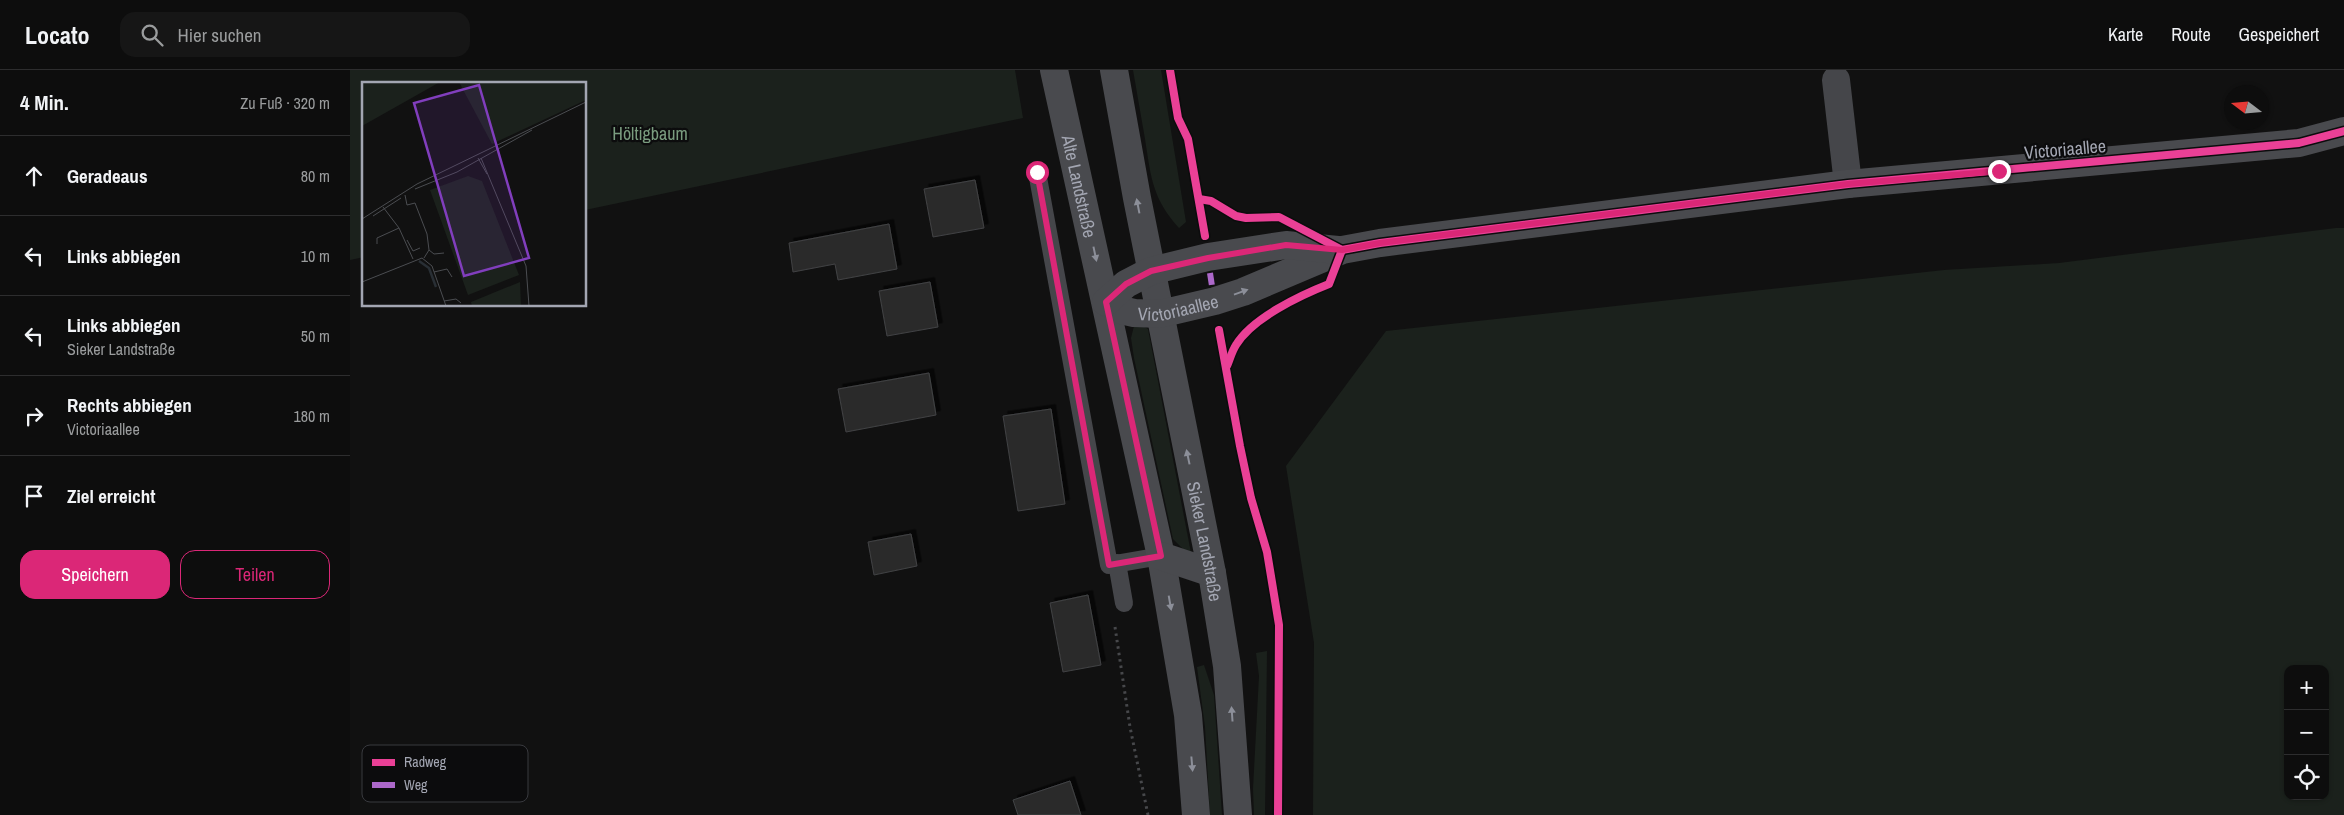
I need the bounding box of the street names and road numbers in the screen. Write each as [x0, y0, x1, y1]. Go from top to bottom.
street label: Alte Landstraße [1056, 132, 1103, 240]
street label: Victoriaallee [2023, 133, 2107, 165]
street label: Victoriaallee [1137, 288, 1221, 326]
street label: Sieker Landstraße [1181, 479, 1229, 603]

